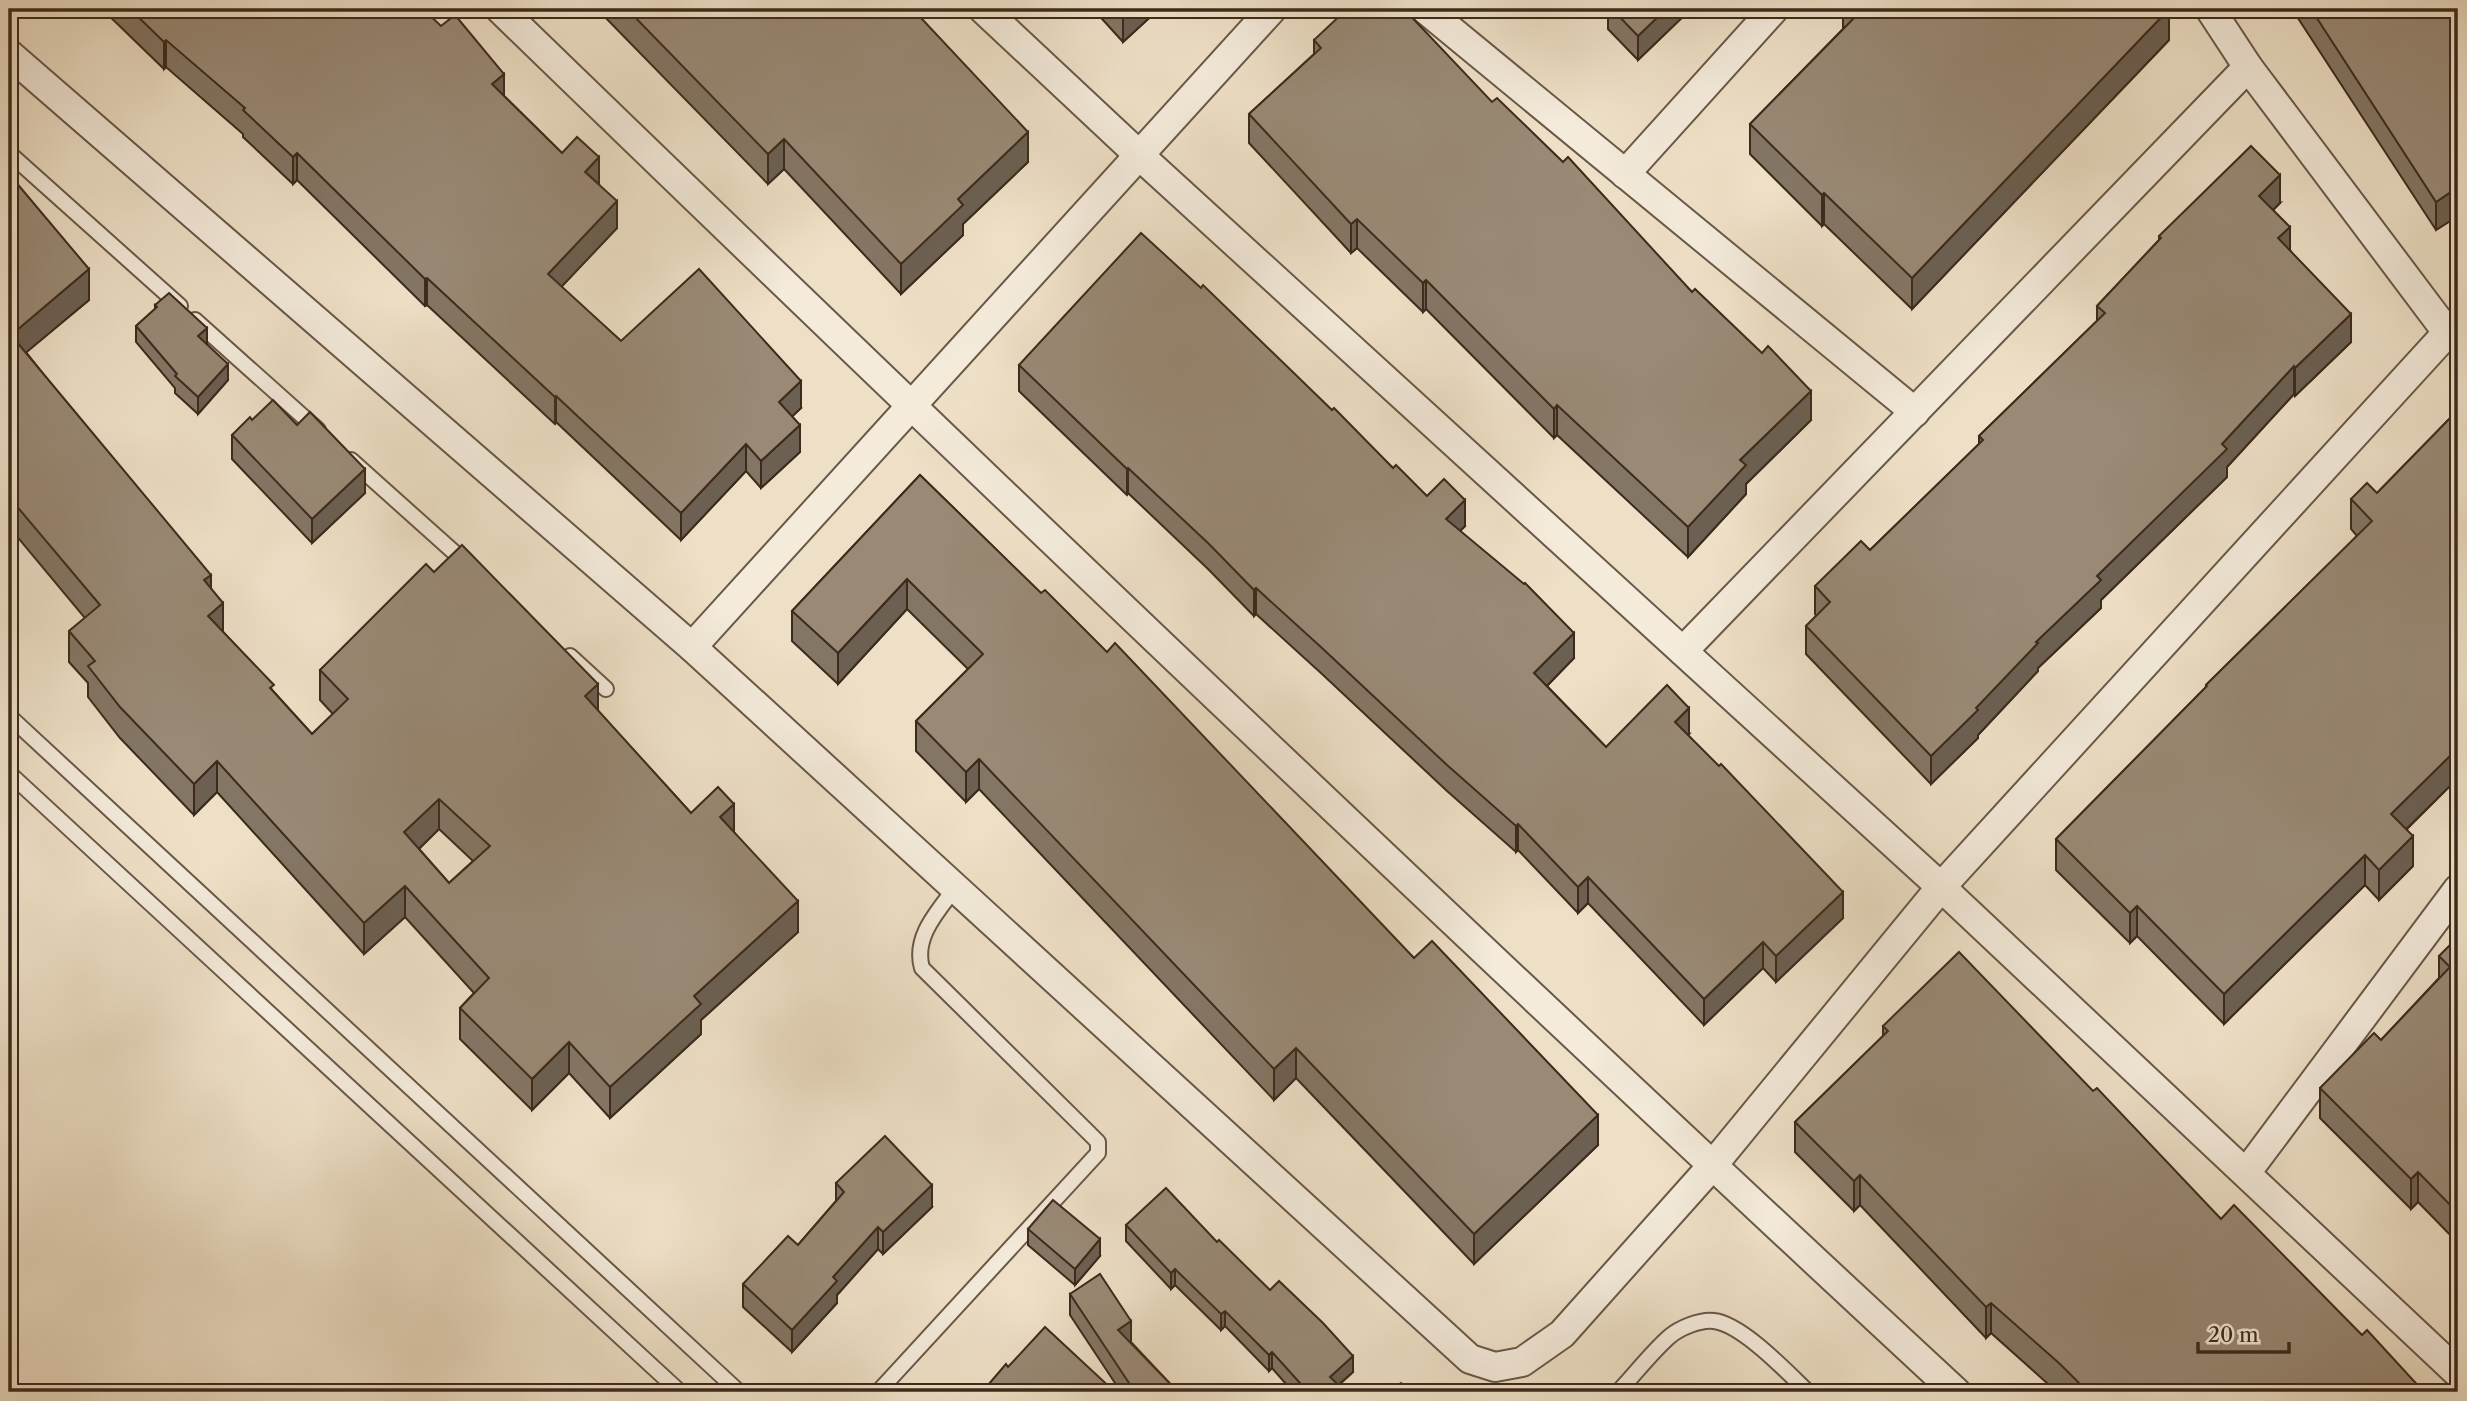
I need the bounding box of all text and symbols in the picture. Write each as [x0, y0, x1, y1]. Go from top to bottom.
scale bar [2198, 1310, 2288, 1354]
text: 20 m [2208, 1322, 2259, 1347]

